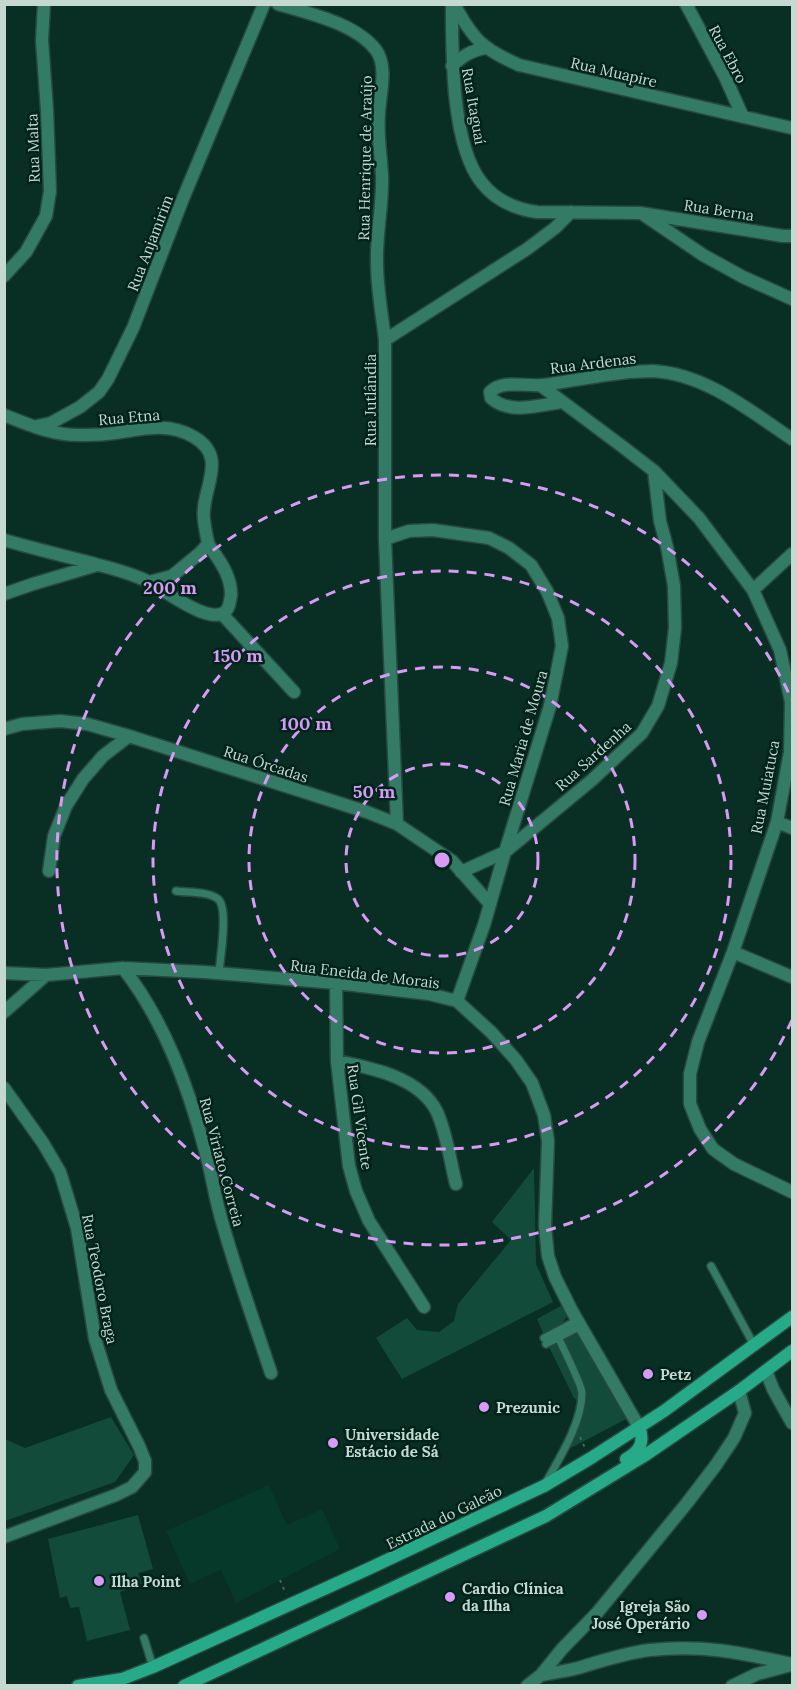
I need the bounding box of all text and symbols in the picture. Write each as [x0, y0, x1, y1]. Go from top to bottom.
street label: Rua Ebro [705, 22, 751, 87]
street label: Rua Muapire [569, 53, 659, 91]
street label: Rua Itaguaí [458, 66, 490, 146]
street label: Rua Henrique de Araújo [354, 75, 376, 241]
street label: Rua Malta [22, 113, 44, 183]
street label: Rua Anjamirim [123, 192, 177, 294]
street label: Rua Berna [683, 195, 756, 225]
street label: Rua Ardenas [549, 348, 637, 378]
street label: Rua Jutlândia [361, 354, 380, 446]
street label: Rua Etna [97, 405, 161, 429]
text: 200 m [143, 576, 197, 599]
text: 150 m [213, 644, 263, 667]
street label: Rua Maria de Moura [494, 668, 552, 808]
text: 100 m [280, 712, 332, 735]
street label: Rua Sardenha [551, 717, 635, 795]
street label: Rua Muiatuca [747, 738, 783, 835]
street label: Rua Órcadas [221, 741, 311, 787]
text: 50 m [353, 780, 396, 803]
centre of rings [432, 850, 452, 870]
street label: Rua Eneida de Morais [289, 955, 441, 993]
street label: Rua Gil Vicente [343, 1063, 377, 1171]
street label: Rua Viriato Correia [196, 1095, 248, 1229]
street label: Rua Teodoro Braga [78, 1212, 122, 1346]
place label: Petz [660, 1365, 692, 1384]
marker: Petz [641, 1367, 655, 1381]
place label: Prezunic [496, 1398, 560, 1417]
marker: Prezunic [477, 1400, 491, 1414]
place label: Universidade Estácio de Sá [345, 1425, 439, 1461]
marker: Universidade Estácio de Sá [326, 1436, 340, 1450]
street label: Estrada do Galeão [383, 1481, 505, 1553]
place label: Ilha Point [111, 1572, 182, 1591]
marker: Ilha Point [92, 1574, 106, 1588]
place label: Cardio Clínica da Ilha [462, 1579, 564, 1615]
marker: Cardio Clínica da Ilha [443, 1590, 457, 1604]
place label: Igreja São José Operário [592, 1597, 691, 1633]
marker: Igreja São José Operário [695, 1608, 709, 1622]

